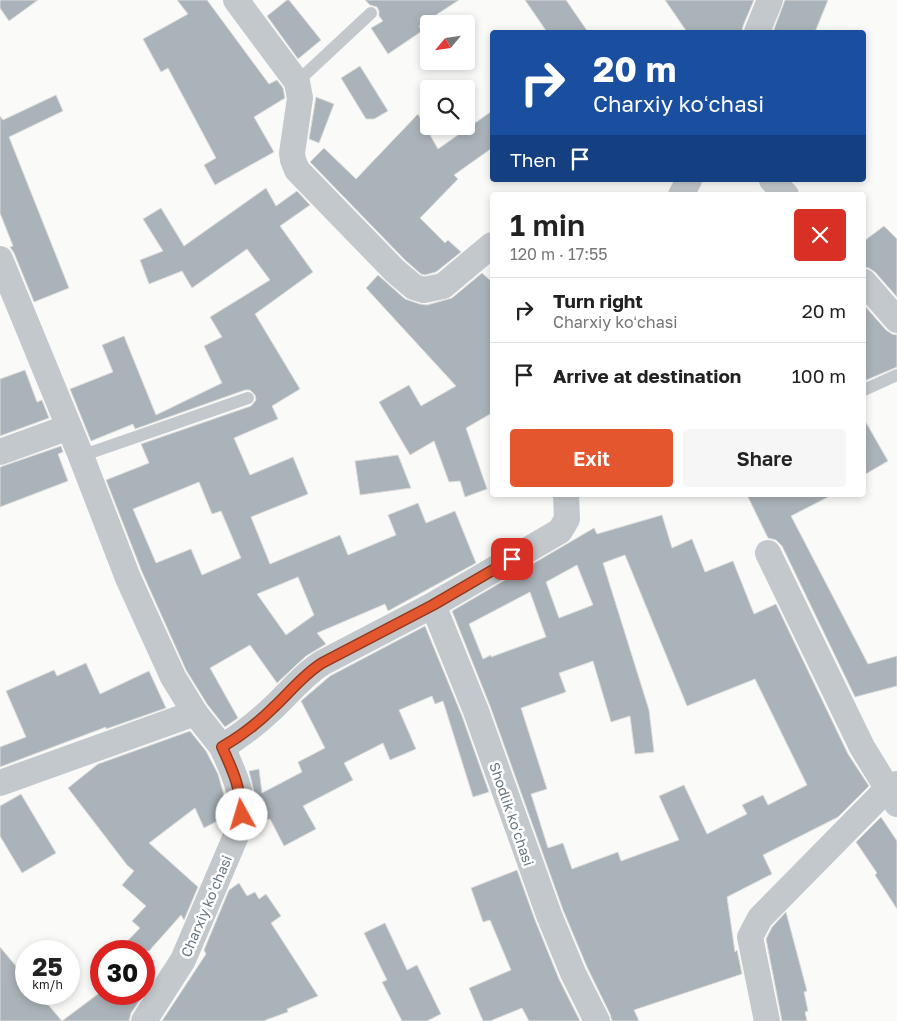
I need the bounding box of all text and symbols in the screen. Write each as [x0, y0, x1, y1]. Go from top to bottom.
north arrow [420, 15, 475, 70]
map controls [420, 15, 475, 135]
text: 20 m [593, 48, 676, 90]
icon: right [510, 50, 575, 115]
button: search [420, 80, 475, 135]
text: Charxiy koʻchasi [593, 90, 764, 117]
icon: arrive [566, 145, 594, 173]
text: Then [510, 148, 556, 171]
text: 1 min [510, 207, 585, 243]
button: close [794, 209, 846, 261]
text: 120 m · 17:55 [510, 244, 608, 264]
text: Turn right [553, 289, 643, 312]
icon: right [510, 296, 538, 324]
text: 20 m [802, 299, 846, 322]
text: Charxiy koʻchasi [553, 312, 677, 332]
icon: arrive [510, 361, 538, 389]
text: Arrive at destination [553, 364, 741, 387]
text: 100 m [792, 364, 846, 387]
button: Exit [510, 429, 673, 487]
button: Share [683, 429, 846, 487]
pin [491, 538, 533, 580]
icon: arrive [498, 545, 526, 573]
street label: Shodlik koʻchasi [486, 760, 538, 868]
position arrow [215, 788, 267, 840]
street label: Charxiy koʻchasi [177, 853, 235, 959]
speed limit sign: 30 [90, 940, 155, 1005]
text: 25 [32, 951, 63, 982]
text: km/h [32, 977, 63, 992]

